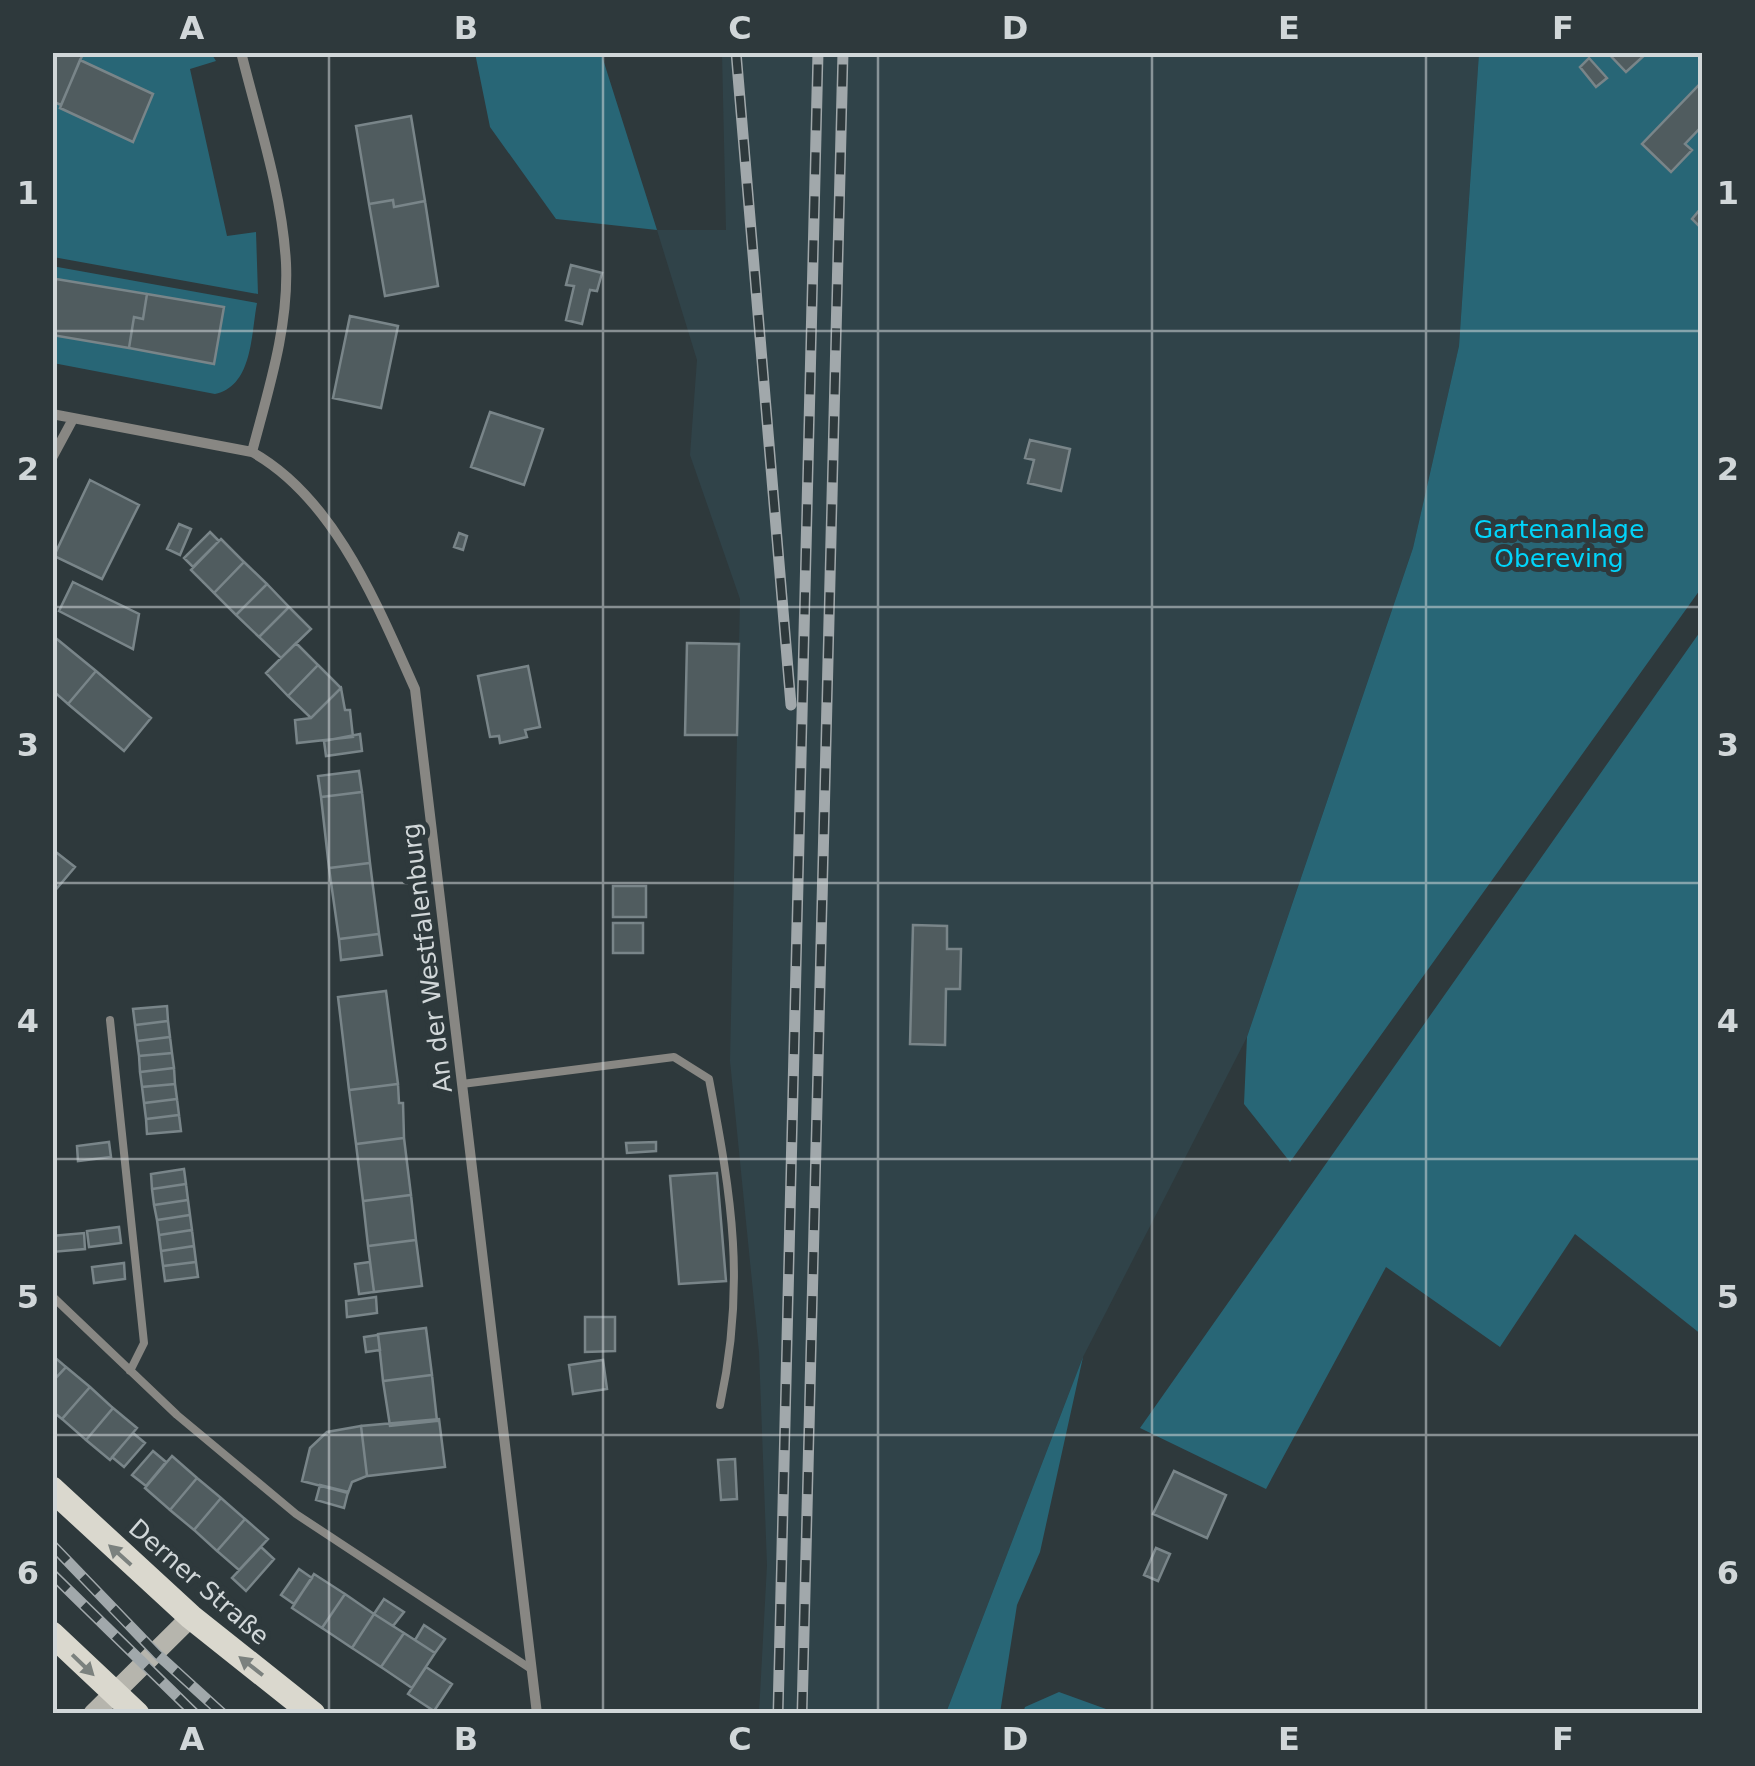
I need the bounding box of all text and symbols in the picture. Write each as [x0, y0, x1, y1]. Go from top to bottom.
text: A [180, 9, 205, 47]
text: B [454, 9, 478, 47]
text: C [728, 9, 752, 47]
text: D [1002, 9, 1028, 47]
text: E [1278, 9, 1300, 47]
text: F [1552, 9, 1574, 47]
text: 1 [17, 174, 39, 212]
text: 1 [1717, 174, 1739, 212]
text: 2 [17, 450, 39, 488]
text: 2 [1717, 450, 1739, 488]
park label: Gartenanlage Obereving [1474, 515, 1644, 573]
text: 3 [17, 726, 39, 764]
text: 3 [1717, 726, 1739, 764]
street label: An der Westfalenburg [396, 821, 458, 1095]
text: 4 [17, 1002, 39, 1040]
text: 4 [1717, 1002, 1739, 1040]
text: 5 [17, 1278, 39, 1316]
text: 5 [1717, 1278, 1739, 1316]
street label: Derner Straße [123, 1513, 275, 1651]
one-way arrow [108, 1544, 133, 1566]
text: 6 [17, 1554, 39, 1592]
text: 6 [1717, 1554, 1739, 1592]
one-way arrow [71, 1652, 95, 1676]
one-way arrow [238, 1656, 264, 1677]
text: A [180, 1720, 205, 1758]
text: B [454, 1720, 478, 1758]
text: C [728, 1720, 752, 1758]
text: D [1002, 1720, 1028, 1758]
text: E [1278, 1720, 1300, 1758]
text: F [1552, 1720, 1574, 1758]

